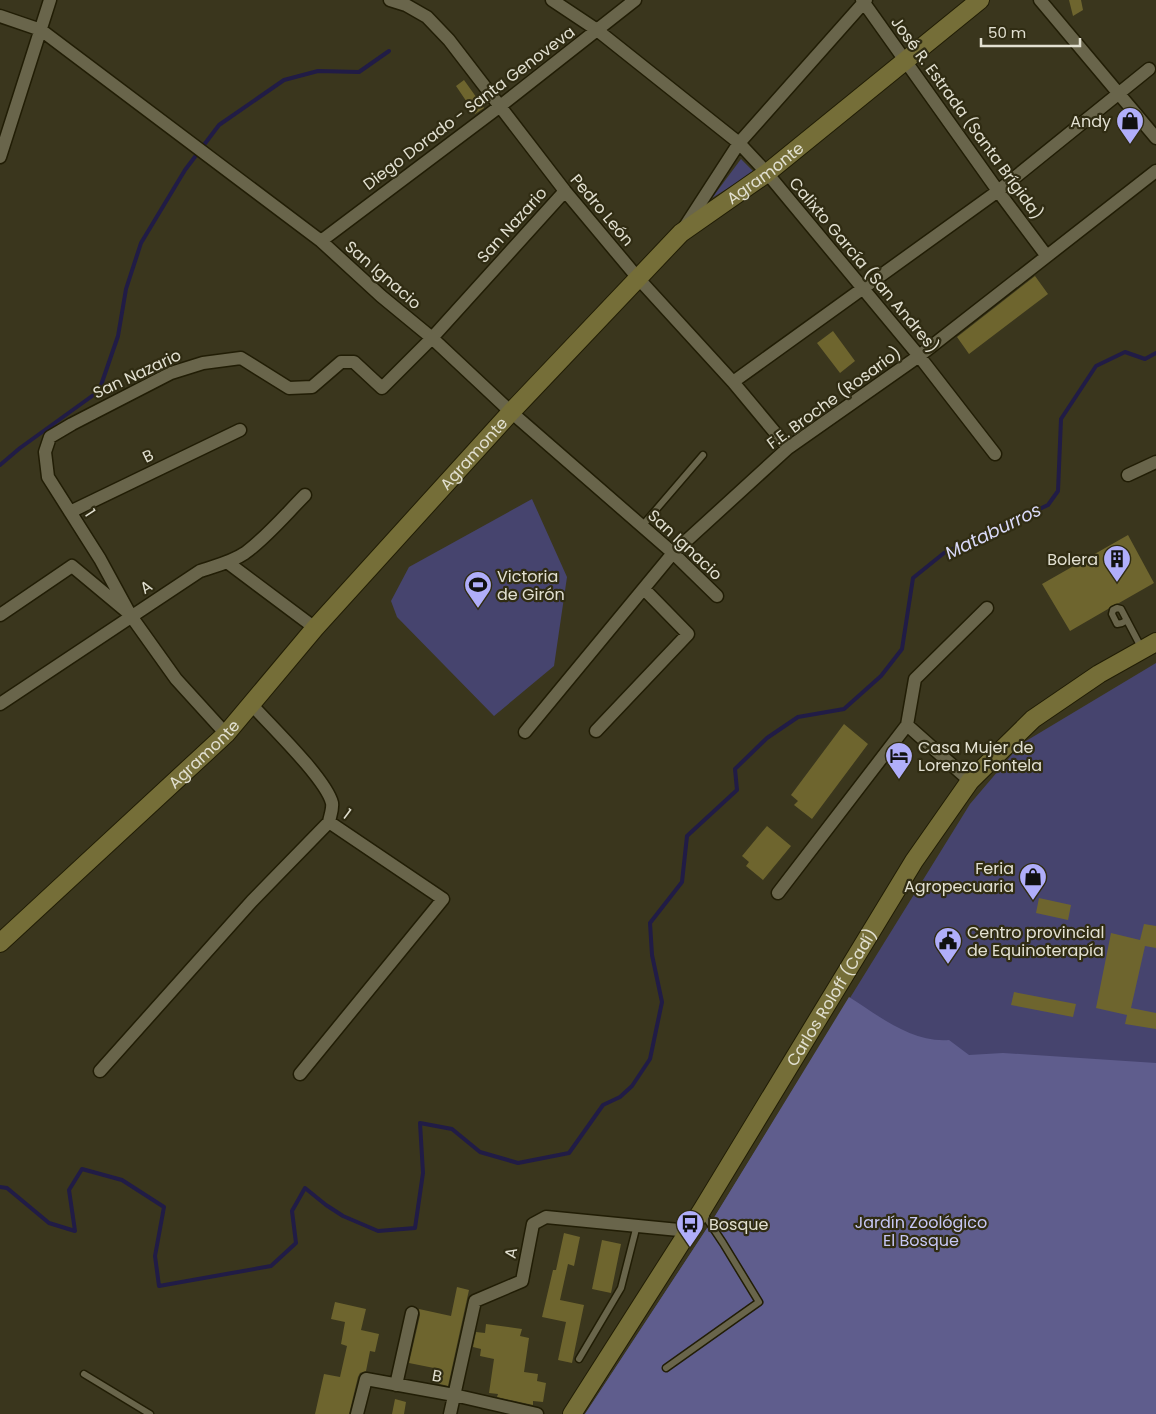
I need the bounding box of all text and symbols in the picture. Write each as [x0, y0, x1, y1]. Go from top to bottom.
street label: José R. Estrada (Santa Brígida) [885, 12, 1049, 224]
scale bar [981, 15, 1080, 47]
street label: Diego Dorado - Santa Genoveva [358, 21, 580, 195]
text: 50 m [988, 22, 1026, 43]
shop icon: Andy [1115, 106, 1145, 145]
place label: Andy [1070, 110, 1111, 133]
street label: Agramonte [722, 136, 808, 209]
street label: Pedro León [565, 169, 639, 251]
street label: Calixto García (San Andres) [784, 172, 944, 358]
street label: San Nazario [472, 182, 552, 268]
street label: San Ignacio [340, 235, 426, 315]
street label: F.E. Broche (Rosario) [762, 341, 906, 455]
street label: San Nazario [89, 343, 185, 405]
street label: Agramonte [434, 412, 513, 495]
street label: B [139, 443, 158, 468]
water label: Mataburros [941, 497, 1045, 565]
street label: San Ignacio [643, 504, 727, 586]
street label: 1 [79, 505, 101, 521]
building icon: Bolera [1102, 544, 1132, 583]
place label: Bolera [1047, 548, 1098, 571]
place label: Victoria de Girón [497, 565, 565, 606]
sports icon: Victoria de Girón [463, 570, 493, 609]
street label: A [135, 574, 157, 600]
street label: Agramonte [163, 714, 245, 794]
place label: Casa Mujer de Lorenzo Fontela [918, 736, 1042, 777]
hotel icon: Casa Mujer de Lorenzo Fontela [884, 741, 914, 780]
street label: 1 [338, 803, 356, 825]
place label: Feria Agropecuaria [904, 857, 1014, 898]
shop icon: Feria Agropecuaria [1018, 862, 1048, 901]
place label: Centro provincial de Equinoterapía [967, 921, 1104, 962]
street label: Carlos Roloff (Cadí) [781, 924, 882, 1070]
public building icon: Centro provincial de Equinoterapía [933, 926, 963, 965]
bus stop icon: Bosque [675, 1209, 705, 1248]
park label: Jardín Zoológico El Bosque [855, 1211, 987, 1252]
place label: Bosque [709, 1213, 768, 1236]
street label: A [499, 1245, 523, 1260]
street label: B [430, 1364, 444, 1388]

